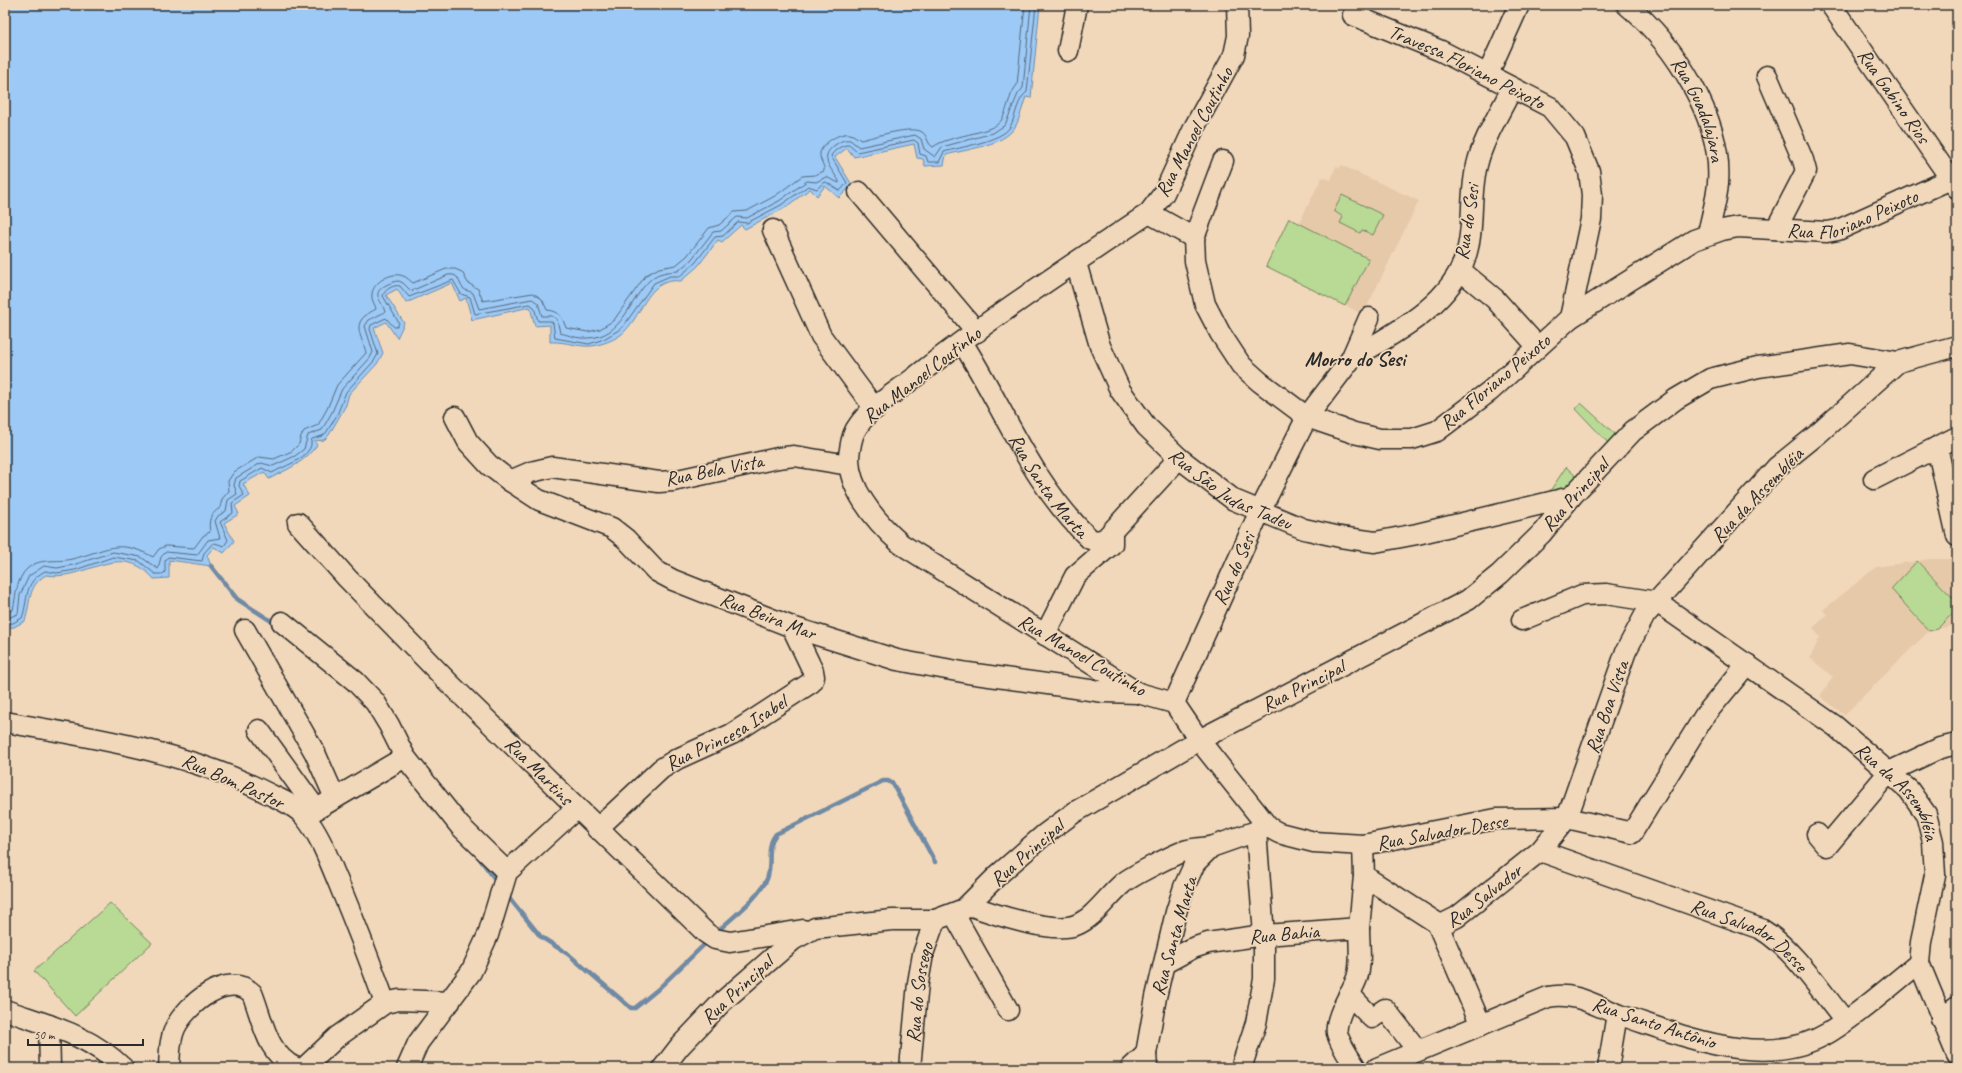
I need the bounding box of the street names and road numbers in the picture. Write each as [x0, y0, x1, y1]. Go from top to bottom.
street label: Travessa Floriano Peixoto [1385, 19, 1551, 116]
street label: Rua Gabino Rios [1852, 44, 1937, 150]
street label: Rua Guadalajara [1666, 52, 1730, 165]
street label: Rua Manoel Coutinho [1149, 62, 1239, 201]
street label: Rua do Sesi [1449, 180, 1486, 262]
street label: Rua Floriano Peixoto [1787, 183, 1922, 245]
street label: Rua Manoel Coutinho [858, 320, 987, 429]
street label: Rua Floriano Peixoto [1435, 328, 1556, 436]
street label: Rua Santa Marta [1004, 429, 1095, 544]
street label: Rua da Assembléia [1705, 441, 1810, 548]
street label: Rua São Judas Tadeu [1164, 443, 1297, 536]
street label: Rua Bela Vista [663, 448, 767, 492]
street label: Rua Principal [1536, 451, 1617, 537]
street label: Rua do Sesi [1207, 527, 1262, 609]
street label: Rua Beira Mar [716, 586, 821, 646]
street label: Rua Manoel Coutinho [1014, 608, 1151, 702]
street label: Rua Principal [1257, 653, 1352, 717]
street label: Rua Boa Vista [1579, 656, 1635, 757]
street label: Rua Princesa Isabel [660, 688, 794, 776]
street label: Rua Martins [500, 732, 580, 812]
street label: Rua da Assembléia [1850, 737, 1945, 845]
street label: Rua Bom Pastor [178, 747, 290, 815]
street label: Rua Salvador Desse [1375, 808, 1511, 856]
street label: Rua Principal [985, 812, 1072, 892]
street label: Rua Salvador [1442, 857, 1528, 933]
street label: Rua Santa Marta [1145, 872, 1203, 998]
street label: Rua Salvador Desse [1688, 893, 1814, 978]
street label: Rua Bahia [1248, 918, 1322, 949]
street label: Rua do Sossego [900, 938, 939, 1044]
street label: Rua Principal [696, 948, 781, 1030]
street label: Rua Santo Antônio [1589, 991, 1721, 1055]

